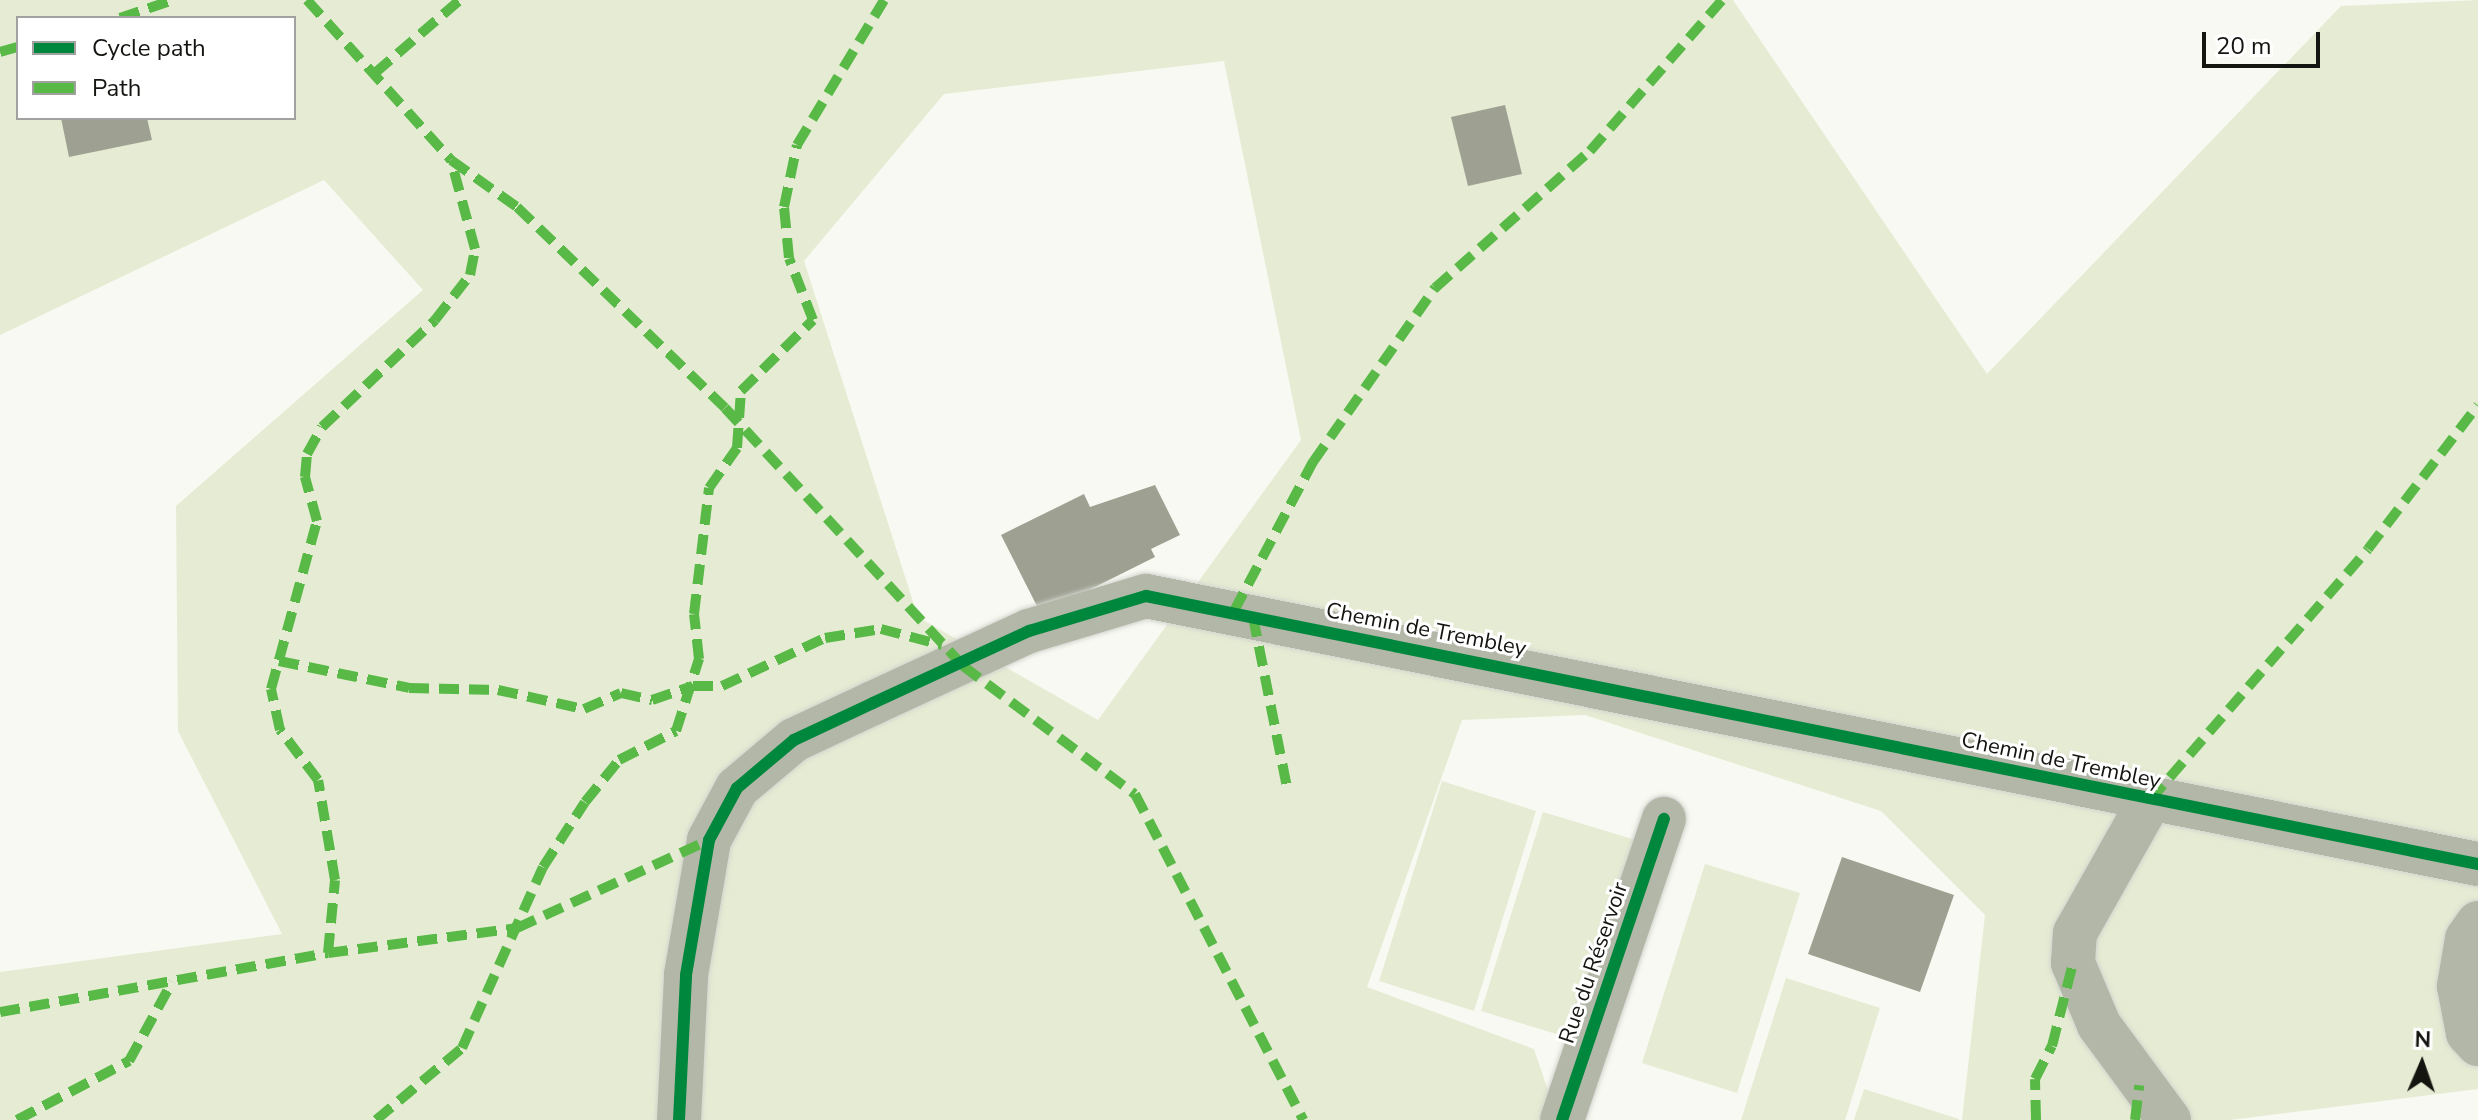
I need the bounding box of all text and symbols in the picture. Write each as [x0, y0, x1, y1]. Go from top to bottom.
legend [16, 16, 296, 120]
scale bar [2206, 16, 2324, 66]
text: 20 m [2216, 30, 2272, 62]
text: Cycle path [92, 32, 206, 64]
text: Path [92, 72, 141, 104]
street label: Chemin de Trembley [1324, 598, 1528, 662]
street label: Chemin de Trembley [1959, 727, 2163, 795]
street label: Rue du Réservoir [1554, 879, 1634, 1047]
north arrow [2382, 1024, 2462, 1104]
text: N [2414, 1025, 2432, 1055]

